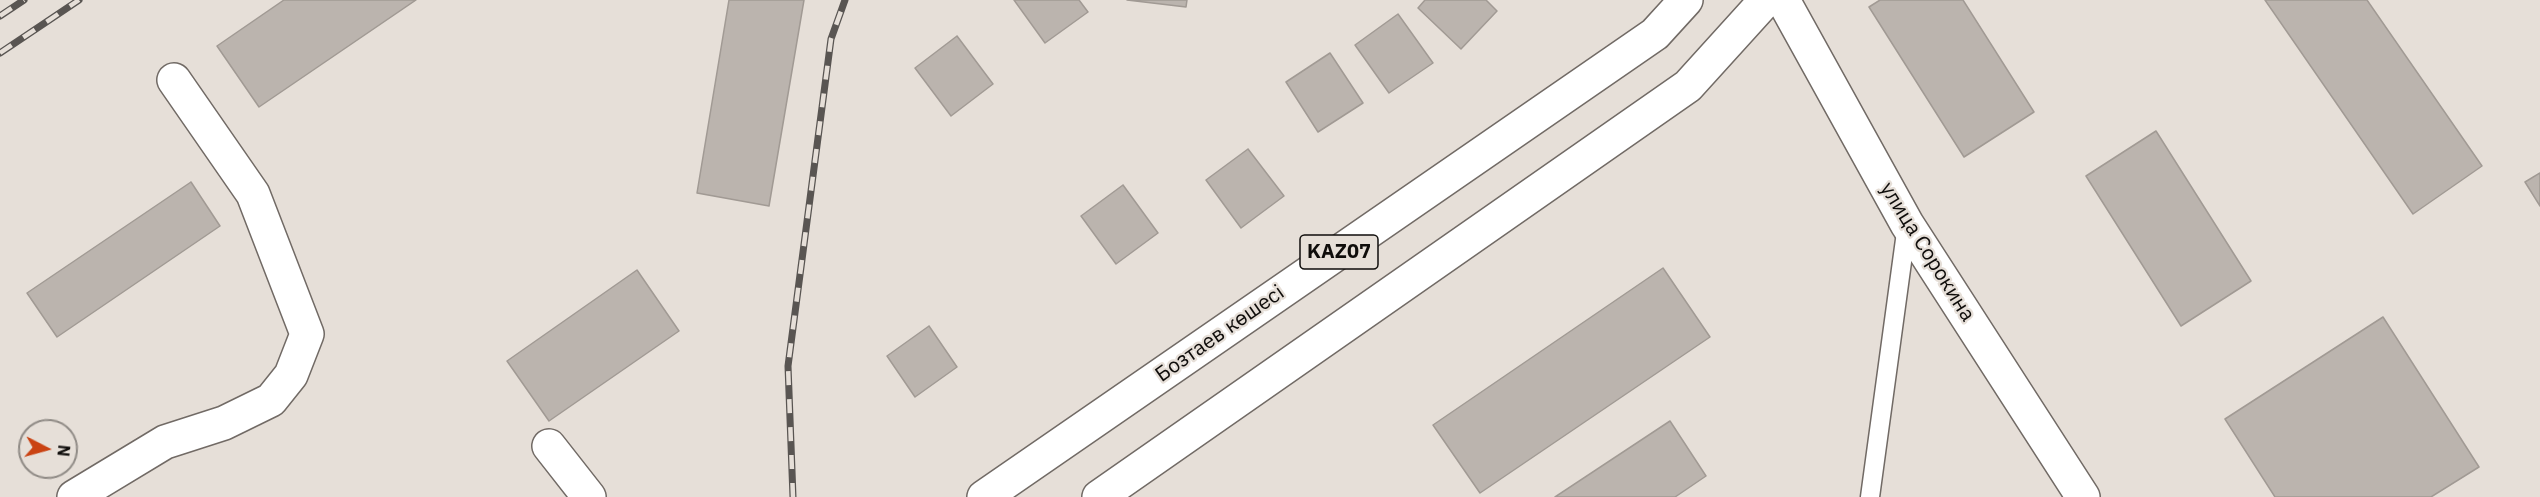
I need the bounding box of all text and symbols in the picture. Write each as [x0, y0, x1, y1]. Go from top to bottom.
street label: улица Сорокина [1874, 178, 1980, 326]
road number: KAZ07 [1300, 235, 1378, 269]
street label: Бозтаев көшесі [1151, 280, 1289, 388]
north arrow [18, 419, 78, 479]
text: N [53, 444, 74, 457]

